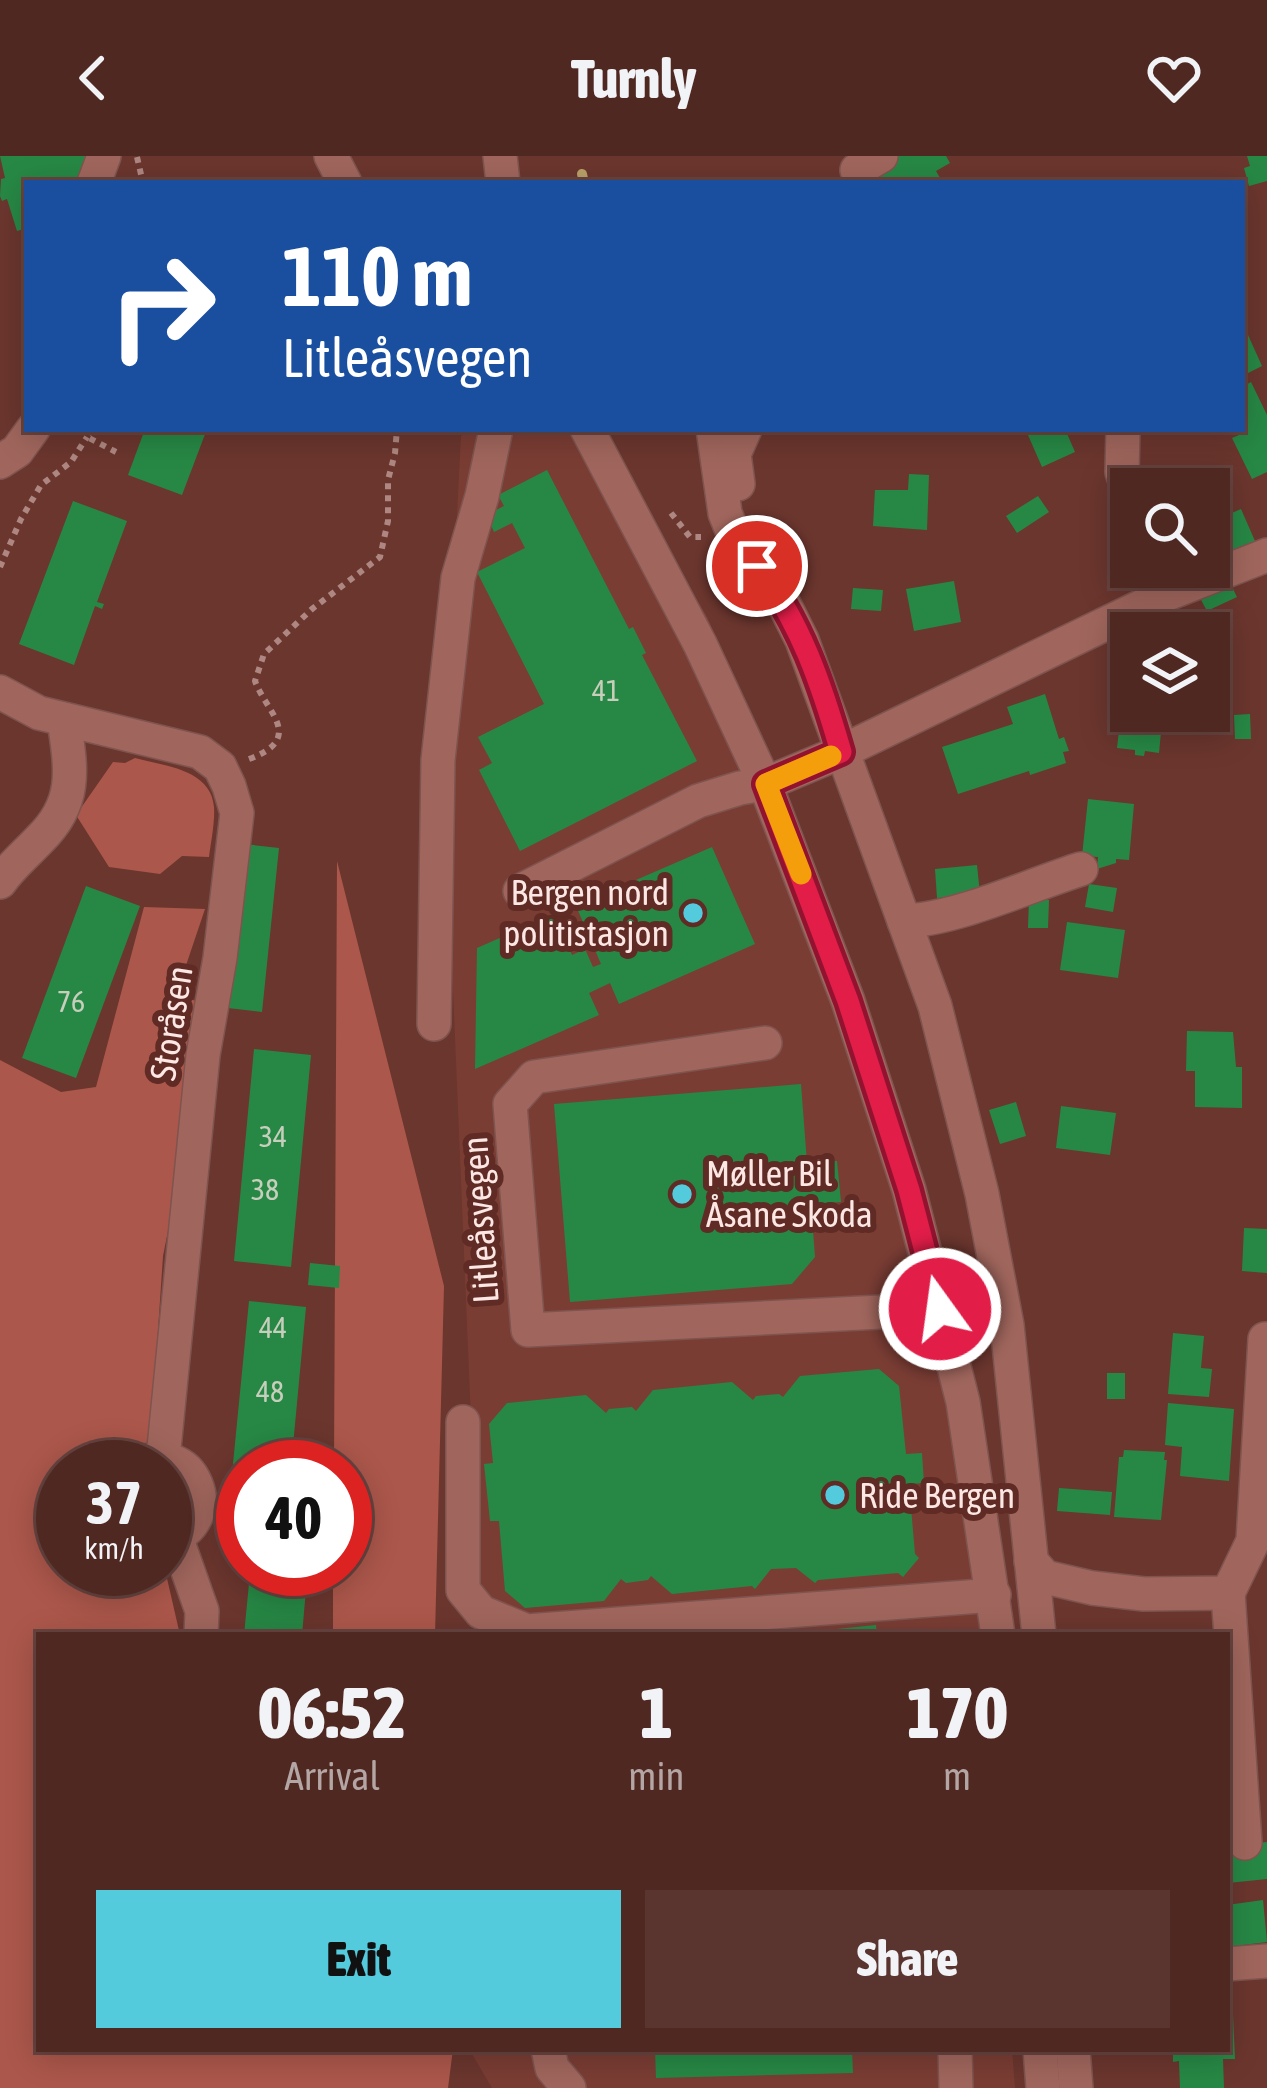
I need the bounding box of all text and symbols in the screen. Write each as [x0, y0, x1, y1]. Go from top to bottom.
icon: back [60, 45, 126, 111]
icon: heart [1141, 45, 1207, 111]
text: Turnly [571, 48, 696, 109]
icon: right [84, 228, 240, 384]
text: 110 m [282, 228, 472, 324]
text: Litleåsvegen [282, 327, 532, 388]
map controls [1110, 468, 1230, 732]
button: search [1110, 468, 1230, 588]
pin [706, 515, 808, 617]
icon: arrive [724, 533, 790, 599]
button: layers [1110, 612, 1230, 732]
house number: 41 [592, 673, 620, 707]
place label: Bergen nord politistasjon [503, 871, 669, 954]
marker: Bergen nord politistasjon [680, 900, 706, 926]
street label: Storåsen [141, 963, 201, 1083]
house number: 76 [57, 984, 85, 1018]
house number: 34 [259, 1119, 287, 1153]
street label: Litleåsvegen [453, 1135, 507, 1305]
place label: Møller Bil Åsane Skoda [706, 1152, 873, 1235]
house number: 38 [251, 1172, 279, 1206]
marker: Møller Bil Åsane Skoda [669, 1181, 695, 1207]
position arrow [877, 1246, 1003, 1372]
house number: 44 [259, 1310, 287, 1344]
house number: 48 [256, 1374, 284, 1408]
speed limit sign: 40 [216, 1440, 372, 1596]
text: 37 [86, 1468, 142, 1537]
place label: Ride Bergen [859, 1474, 1015, 1516]
marker: Ride Bergen [822, 1482, 848, 1508]
text: km/h [84, 1531, 144, 1565]
text: 06:52 [258, 1671, 406, 1753]
text: 1 [639, 1671, 673, 1753]
text: 170 [906, 1671, 1008, 1753]
text: Arrival [285, 1754, 380, 1798]
text: min [628, 1754, 684, 1798]
text: m [943, 1754, 971, 1798]
button: Exit [96, 1890, 621, 2028]
button: Share [645, 1890, 1170, 2028]

